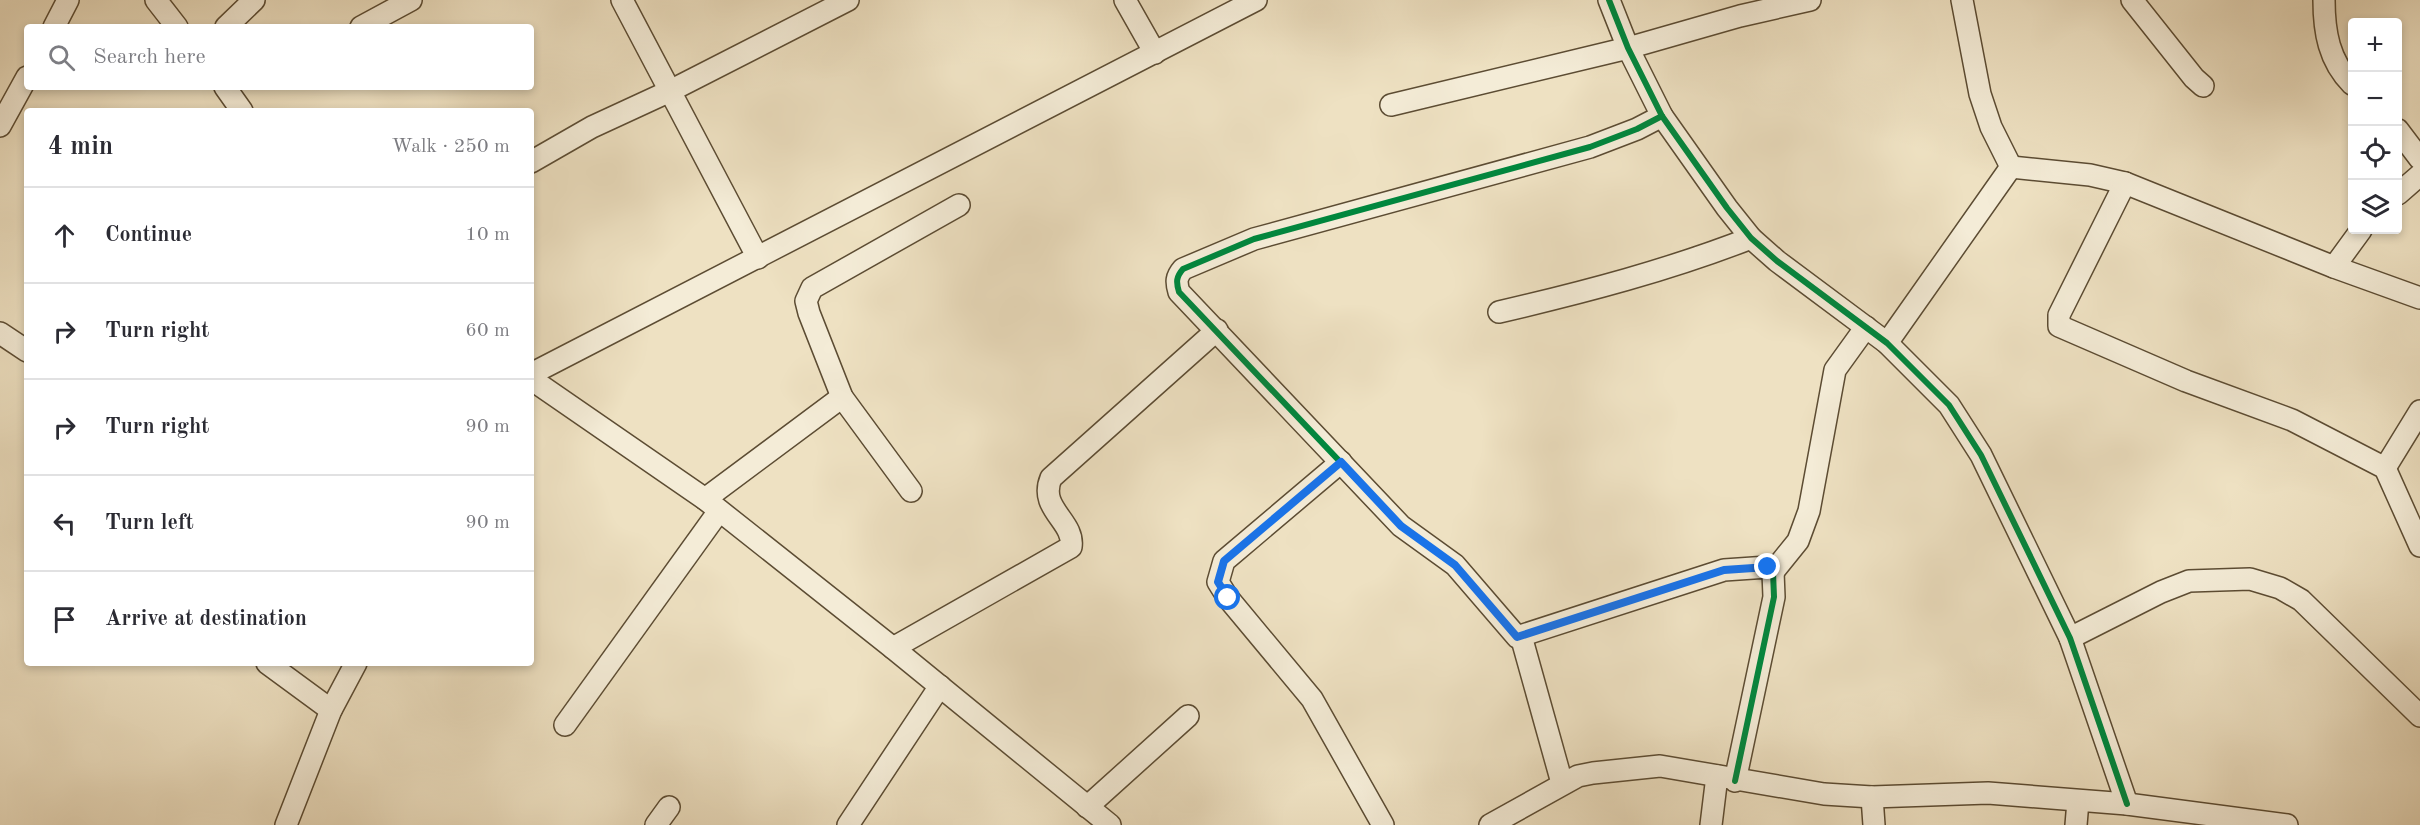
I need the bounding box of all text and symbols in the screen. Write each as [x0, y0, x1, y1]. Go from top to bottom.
map controls [2348, 18, 2402, 234]
button: + [2348, 18, 2402, 72]
search box [24, 24, 534, 90]
icon: search [45, 41, 78, 74]
text: Search here [93, 46, 206, 68]
button: − [2348, 72, 2402, 126]
button: locate [2348, 126, 2402, 180]
text: 4 min [48, 134, 113, 160]
text: Walk · 250 m [391, 137, 510, 157]
button: layers [2348, 180, 2402, 234]
icon: ahead [48, 219, 81, 252]
text: Continue [105, 224, 192, 246]
text: 10 m [465, 225, 510, 245]
icon: right [48, 315, 81, 348]
text: Turn right [105, 320, 209, 342]
text: 60 m [465, 321, 510, 341]
icon: right [48, 411, 81, 444]
text: Turn right [105, 416, 209, 438]
text: 90 m [465, 417, 510, 437]
icon: left [48, 507, 81, 540]
text: Turn left [105, 512, 194, 534]
text: 90 m [465, 513, 510, 533]
route end [1754, 553, 1780, 579]
route start [1214, 584, 1240, 610]
icon: arrive [48, 603, 81, 636]
text: Arrive at destination [105, 608, 307, 630]

